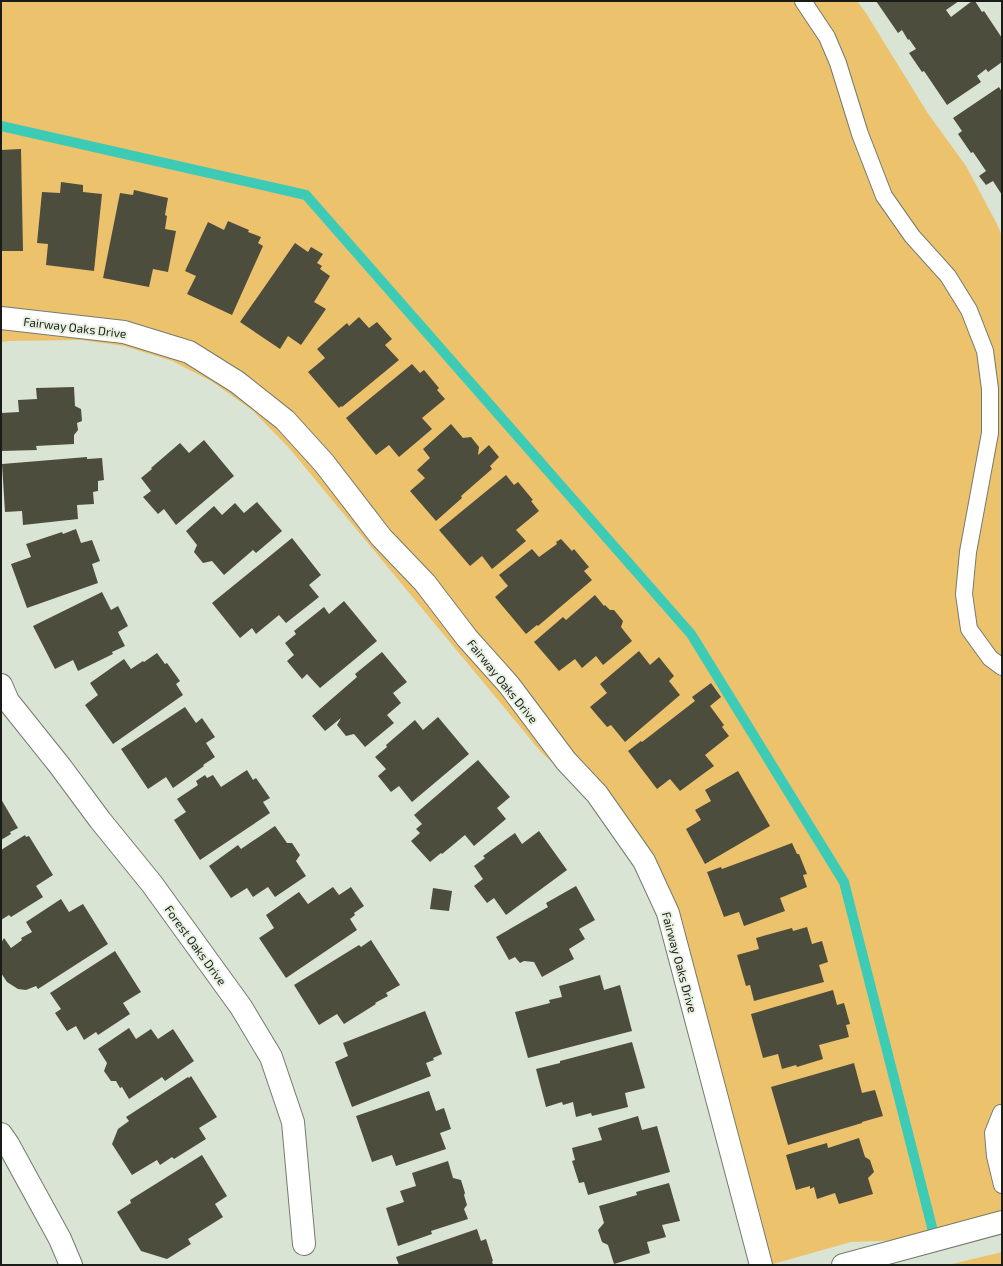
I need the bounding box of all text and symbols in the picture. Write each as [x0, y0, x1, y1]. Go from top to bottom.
street label: Fairway Oaks Drive [23, 314, 127, 340]
street label: Fairway Oaks Drive [465, 636, 541, 726]
street label: Forest Oaks Drive [162, 902, 230, 988]
street label: Fairway Oaks Drive [660, 910, 700, 1014]

